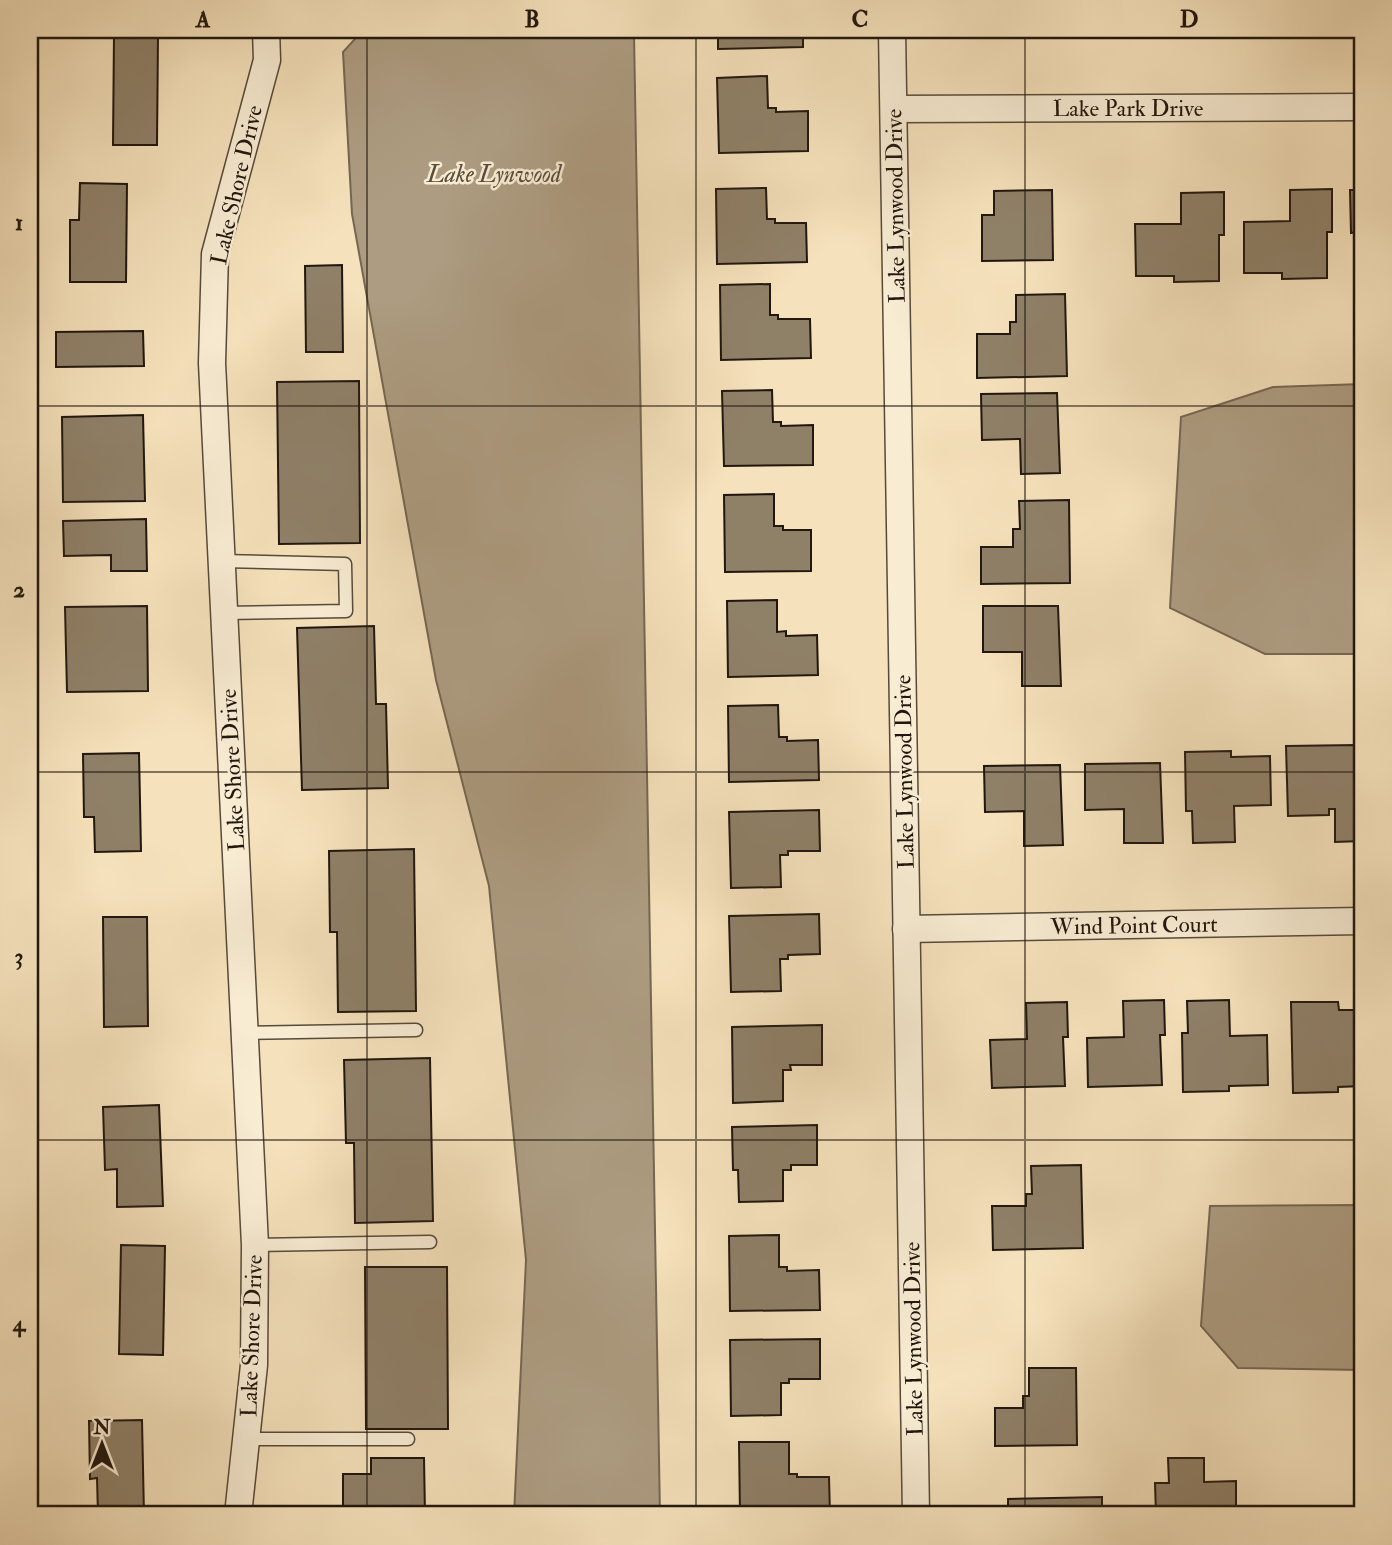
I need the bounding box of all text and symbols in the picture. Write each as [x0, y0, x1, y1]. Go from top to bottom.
text: A [195, 5, 211, 34]
text: B [524, 5, 540, 34]
text: C [852, 5, 868, 34]
text: D [1180, 5, 1198, 34]
street label: Lake Park Drive [1053, 94, 1204, 123]
street label: Lake Shore Drive [204, 102, 269, 268]
street label: Lake Lynwood Drive [879, 108, 912, 303]
water label: Lake Lynwood [426, 159, 563, 190]
text: 1 [15, 208, 23, 237]
text: 2 [13, 575, 25, 604]
street label: Lake Lynwood Drive [888, 674, 921, 869]
street label: Lake Shore Drive [214, 688, 251, 852]
street label: Wind Point Court [1049, 910, 1218, 941]
text: 3 [15, 942, 23, 971]
street label: Lake Lynwood Drive [897, 1241, 930, 1436]
street label: Lake Shore Drive [234, 1254, 269, 1418]
text: 4 [12, 1309, 27, 1338]
north arrow [66, 1408, 136, 1478]
text: N [92, 1416, 111, 1440]

